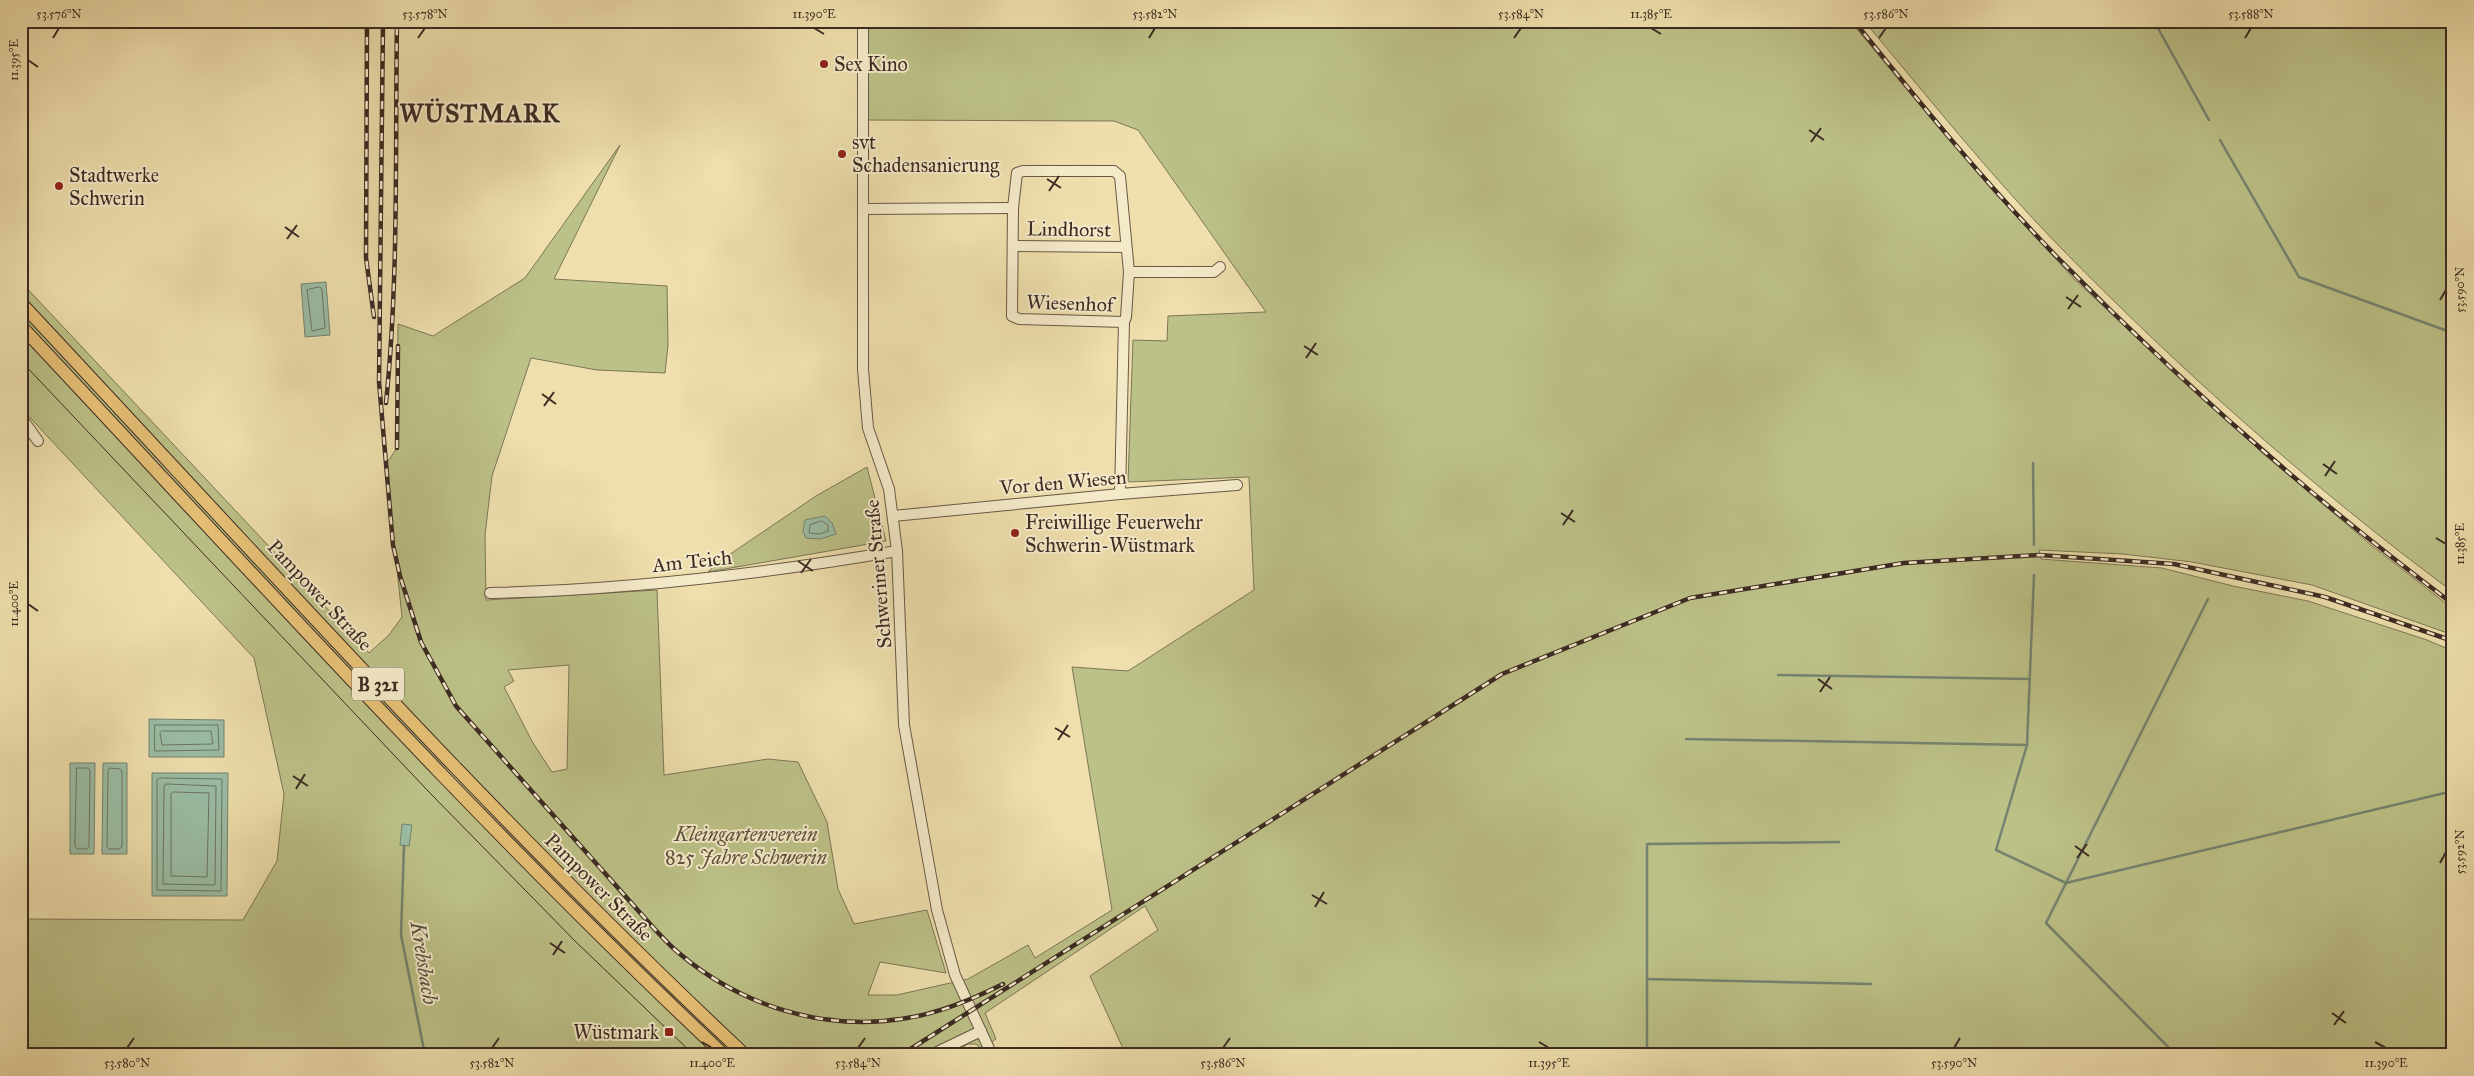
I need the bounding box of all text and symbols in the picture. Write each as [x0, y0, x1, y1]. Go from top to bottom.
text: 53.576°N [36, 7, 82, 21]
text: 53.578°N [402, 7, 448, 21]
text: 11.390°E [792, 7, 836, 21]
text: 53.582°N [1132, 7, 1178, 21]
text: 53.584°N [1498, 7, 1544, 21]
text: 11.385°E [1630, 7, 1672, 21]
text: 53.586°N [1863, 7, 1909, 21]
text: 53.588°N [2228, 7, 2274, 21]
text: 11.395°E [7, 39, 21, 81]
place label: Sex Kino [834, 52, 908, 76]
marker: Sex Kino [818, 58, 830, 70]
district label: WÜSTMARK [400, 98, 561, 129]
place label: svt Schadensanierung [852, 130, 1000, 178]
marker: svt Schadensanierung [836, 148, 848, 160]
place label: Stadtwerke Schwerin [69, 163, 159, 210]
marker: Stadtwerke Schwerin [53, 180, 65, 192]
street label: Lindhorst [1027, 216, 1111, 242]
text: 53.590°N [2453, 267, 2467, 313]
street label: Wiesenhof [1026, 289, 1117, 317]
street label: Vor den Wiesen [998, 464, 1128, 500]
street label: Schweriner Straße [860, 499, 896, 649]
place label: Freiwillige Feuerwehr Schwerin-Wüstmark [1025, 510, 1203, 557]
text: 11.385°E [2453, 523, 2467, 565]
marker: Freiwillige Feuerwehr Schwerin-Wüstmark [1009, 527, 1021, 539]
street label: Pampower Straße [263, 535, 377, 655]
street label: Am Teich [650, 545, 733, 577]
text: 11.400°E [7, 581, 21, 627]
road number: B 321 [352, 668, 404, 701]
park label: Kleingartenverein 825 Jahre Schwerin [665, 822, 828, 869]
street label: Pampower Straße [540, 828, 658, 946]
text: 53.592°N [2453, 829, 2467, 875]
water label: Krebsbach [404, 919, 443, 1006]
place label: Wüstmark [573, 1020, 660, 1044]
marker: Wüstmark [663, 1026, 675, 1038]
text: 53.580°N [104, 1056, 150, 1070]
text: 53.582°N [469, 1056, 515, 1070]
text: 11.400°E [689, 1056, 735, 1070]
text: 53.584°N [835, 1056, 881, 1070]
text: 53.586°N [1200, 1056, 1246, 1070]
text: 11.395°E [1528, 1056, 1570, 1070]
text: 53.590°N [1931, 1056, 1977, 1070]
text: 11.390°E [2364, 1056, 2408, 1070]

